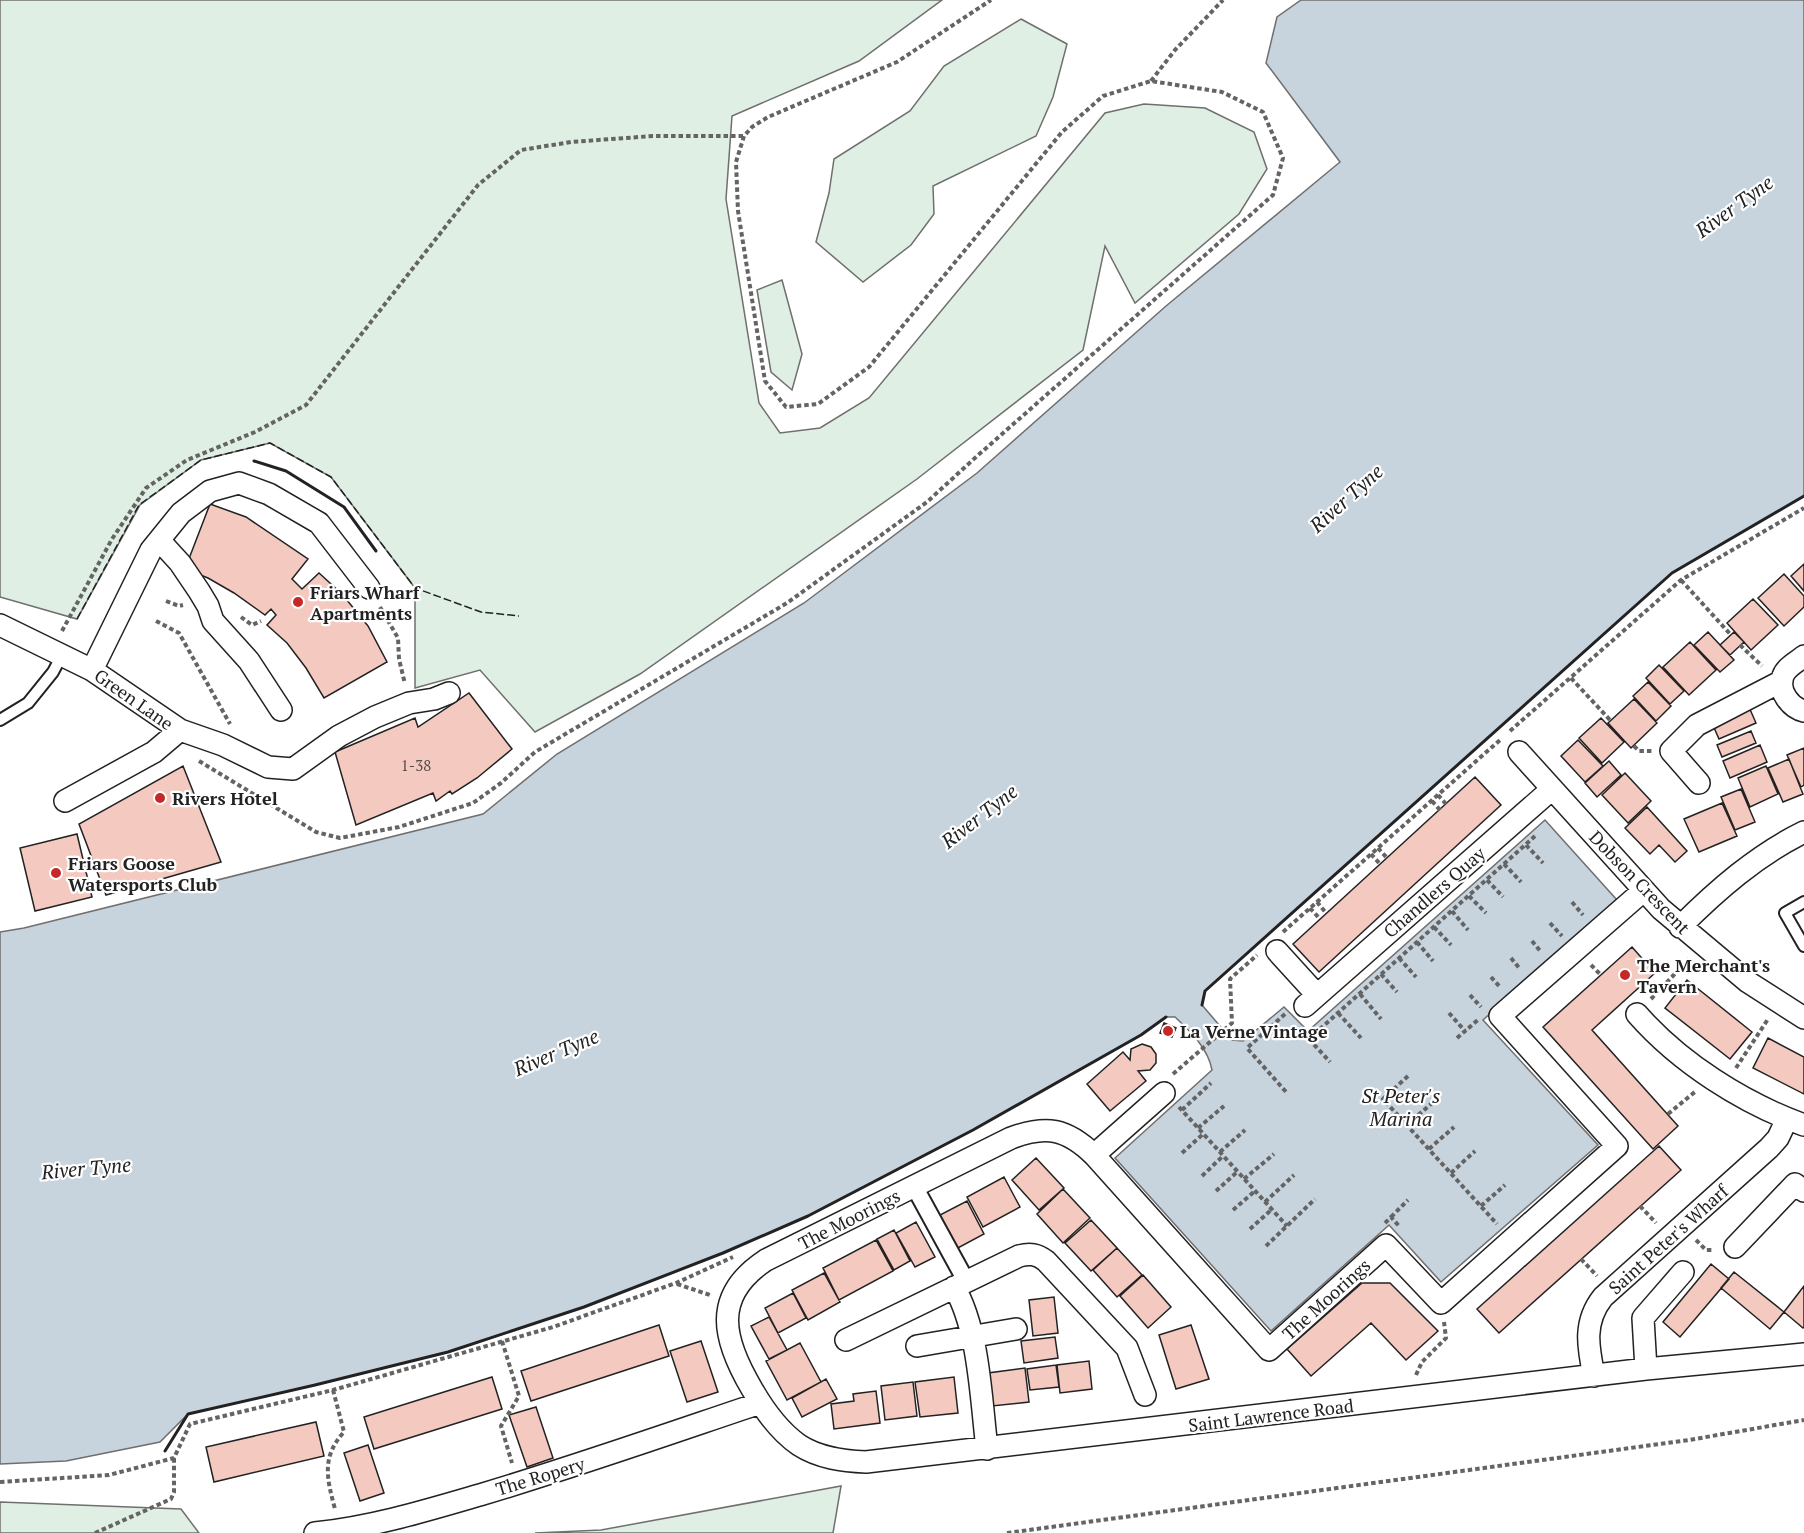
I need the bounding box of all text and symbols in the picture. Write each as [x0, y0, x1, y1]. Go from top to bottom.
water label: River Tyne [1689, 169, 1778, 244]
water label: River Tyne [1303, 458, 1388, 539]
place label: Friars Wharf Apartments [310, 580, 421, 625]
marker: Friars Wharf Apartments [291, 595, 305, 609]
street label: Green Lane [90, 663, 178, 735]
house number: 1-38 [401, 755, 431, 775]
water label: River Tyne [934, 778, 1023, 855]
place label: Rivers Hotel [172, 786, 278, 810]
marker: Rivers Hotel [153, 791, 167, 805]
street label: Dobson Crescent [1584, 825, 1696, 939]
street label: Chandlers Quay [1378, 841, 1491, 943]
place label: Friars Goose Watersports Club [68, 851, 218, 896]
marker: Friars Goose Watersports Club [49, 866, 63, 880]
place label: The Merchant's Tavern [1637, 953, 1770, 998]
marker: The Merchant's Tavern [1618, 968, 1632, 982]
place label: La Verne Vintage [1180, 1019, 1328, 1043]
water label: River Tyne [508, 1022, 603, 1082]
marker: La Verne Vintage [1161, 1024, 1175, 1038]
water label: St Peter's Marina [1362, 1082, 1440, 1132]
water label: River Tyne [39, 1151, 132, 1185]
street label: Saint Peter's Wharf [1603, 1178, 1734, 1299]
street label: The Moorings [794, 1183, 904, 1255]
street label: The Moorings [1277, 1253, 1375, 1345]
street label: Saint Lawrence Road [1187, 1393, 1355, 1437]
street label: The Ropery [493, 1451, 588, 1501]

